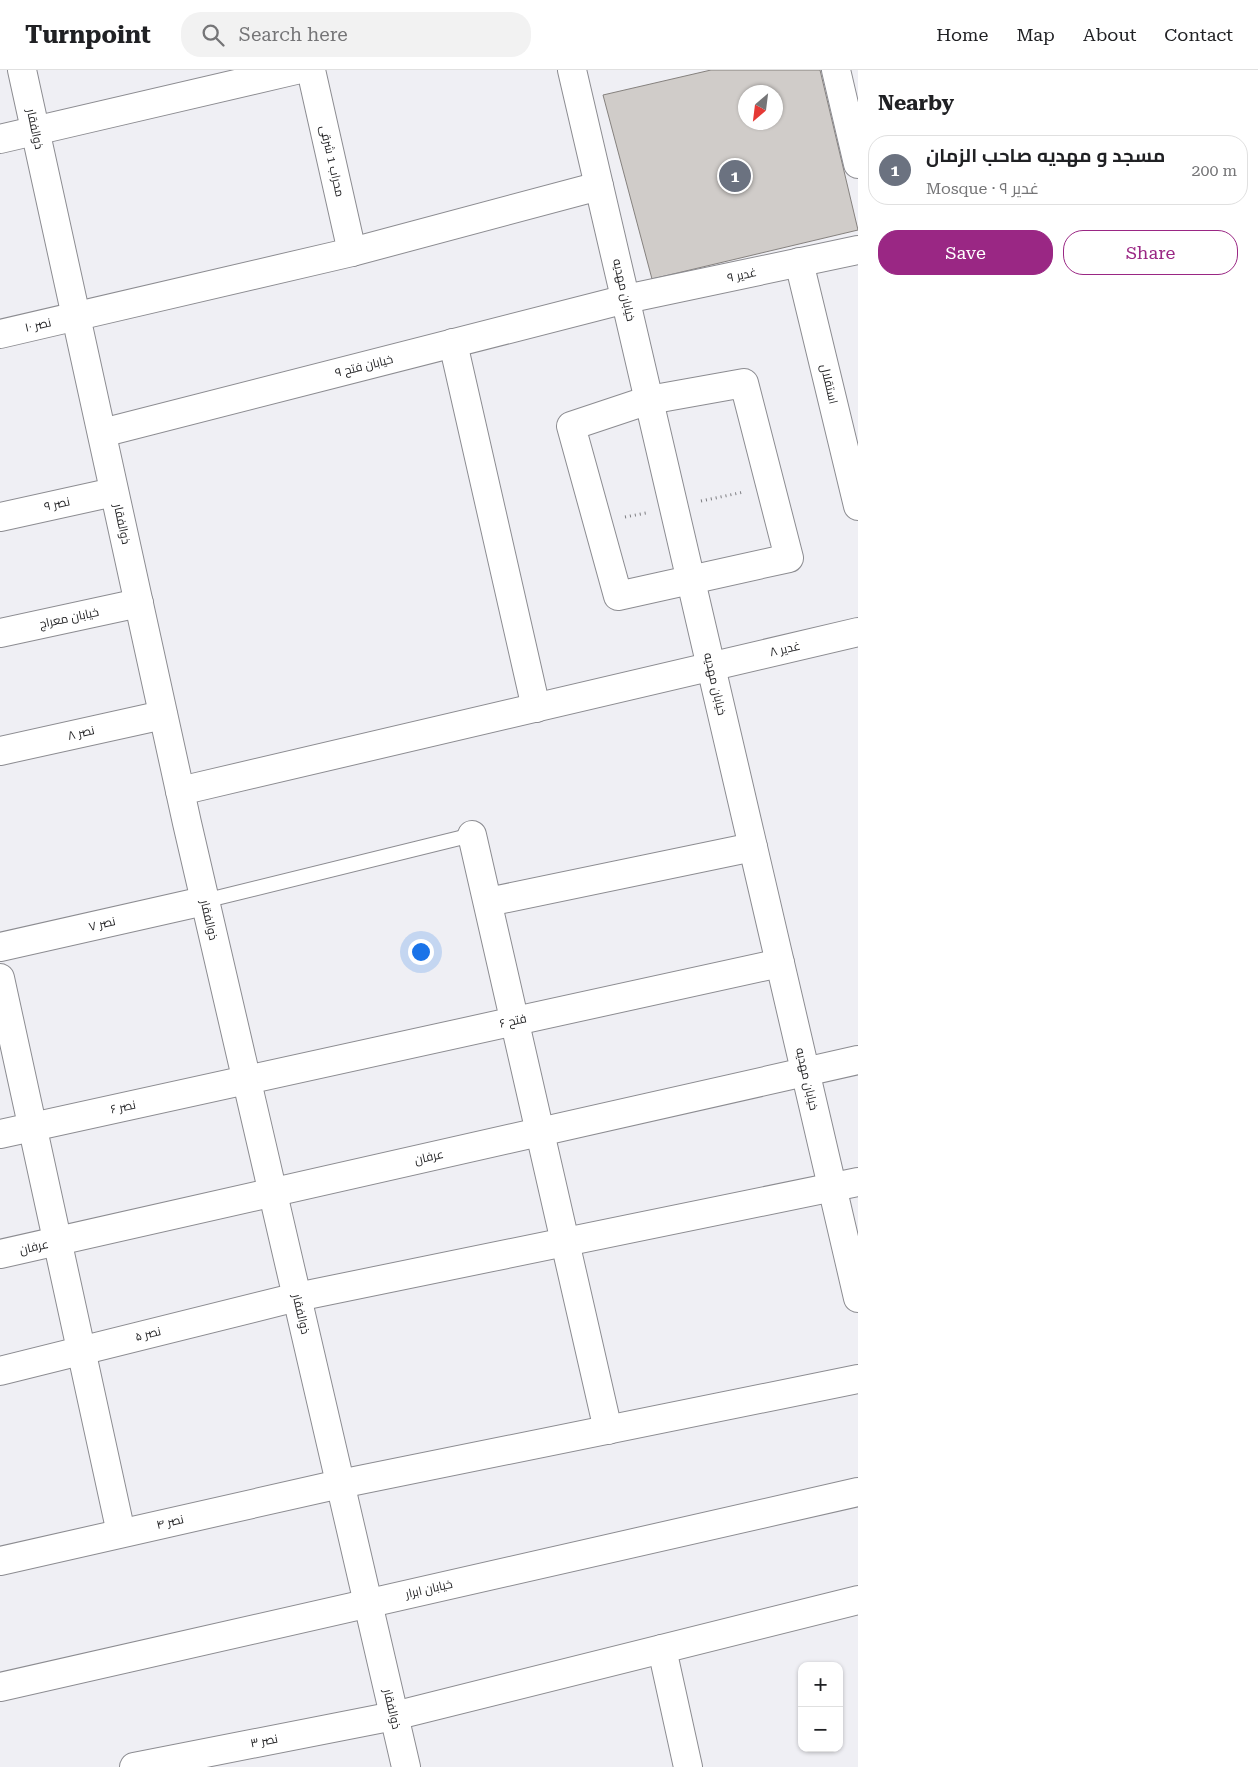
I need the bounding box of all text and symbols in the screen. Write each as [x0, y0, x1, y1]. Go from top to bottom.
search box [181, 12, 531, 57]
text: Turnpoint [25, 21, 151, 49]
icon: search [199, 21, 227, 49]
text: Search here [239, 23, 348, 46]
text: Home [936, 24, 988, 45]
text: Map [1016, 24, 1055, 45]
text: About [1083, 24, 1136, 45]
text: Contact [1164, 24, 1233, 45]
north arrow [738, 85, 783, 130]
text: Nearby [878, 91, 954, 115]
street label: ذوالفقار [24, 107, 46, 151]
street label: محراب 1 شرقی [317, 124, 347, 198]
text: مسجد و مهدیه صاحب الزمان [926, 144, 1165, 167]
pin: 1 [719, 157, 751, 195]
text: 1 [891, 161, 899, 180]
text: 200 m [1191, 161, 1237, 180]
text: Mosque · غدیر ۹ [926, 179, 1039, 198]
button: Save [878, 230, 1053, 275]
button: Share [1063, 230, 1238, 275]
street label: خیابان مهدیه [610, 257, 638, 323]
street label: غدیر ۹ [726, 265, 758, 285]
street label: نصر ۱۰ [24, 315, 52, 335]
street label: خیابان فتح ۹ [334, 352, 395, 381]
street label: استقلال [818, 363, 840, 405]
street label: نصر ۹ [43, 494, 71, 514]
street label: ذوالفقار [111, 502, 133, 546]
street label: خیابان معراج [38, 605, 100, 632]
street label: غدیر ۸ [768, 639, 802, 659]
street label: خیابان مهدیه [701, 651, 729, 717]
street label: نصر ۸ [66, 723, 96, 743]
street label: ذوالفقار [197, 898, 220, 942]
street label: نصر ۷ [87, 914, 117, 934]
your location [408, 939, 434, 965]
street label: فتح ۶ [498, 1011, 528, 1032]
street label: خیابان مهدیه [793, 1046, 821, 1112]
street label: نصر ۶ [109, 1098, 137, 1116]
street label: عرفان [413, 1147, 445, 1167]
street label: عرفان [18, 1237, 50, 1257]
street label: ذوالفقار [289, 1292, 312, 1336]
street label: نصر ۵ [134, 1324, 162, 1344]
street label: نصر ۴ [155, 1512, 185, 1532]
street label: خیابان ابرار [403, 1577, 454, 1601]
map controls [798, 1662, 843, 1752]
button: + [798, 1662, 843, 1707]
street label: ذوالفقار [380, 1687, 403, 1731]
button: − [798, 1707, 843, 1752]
street label: نصر ۳ [249, 1731, 279, 1751]

